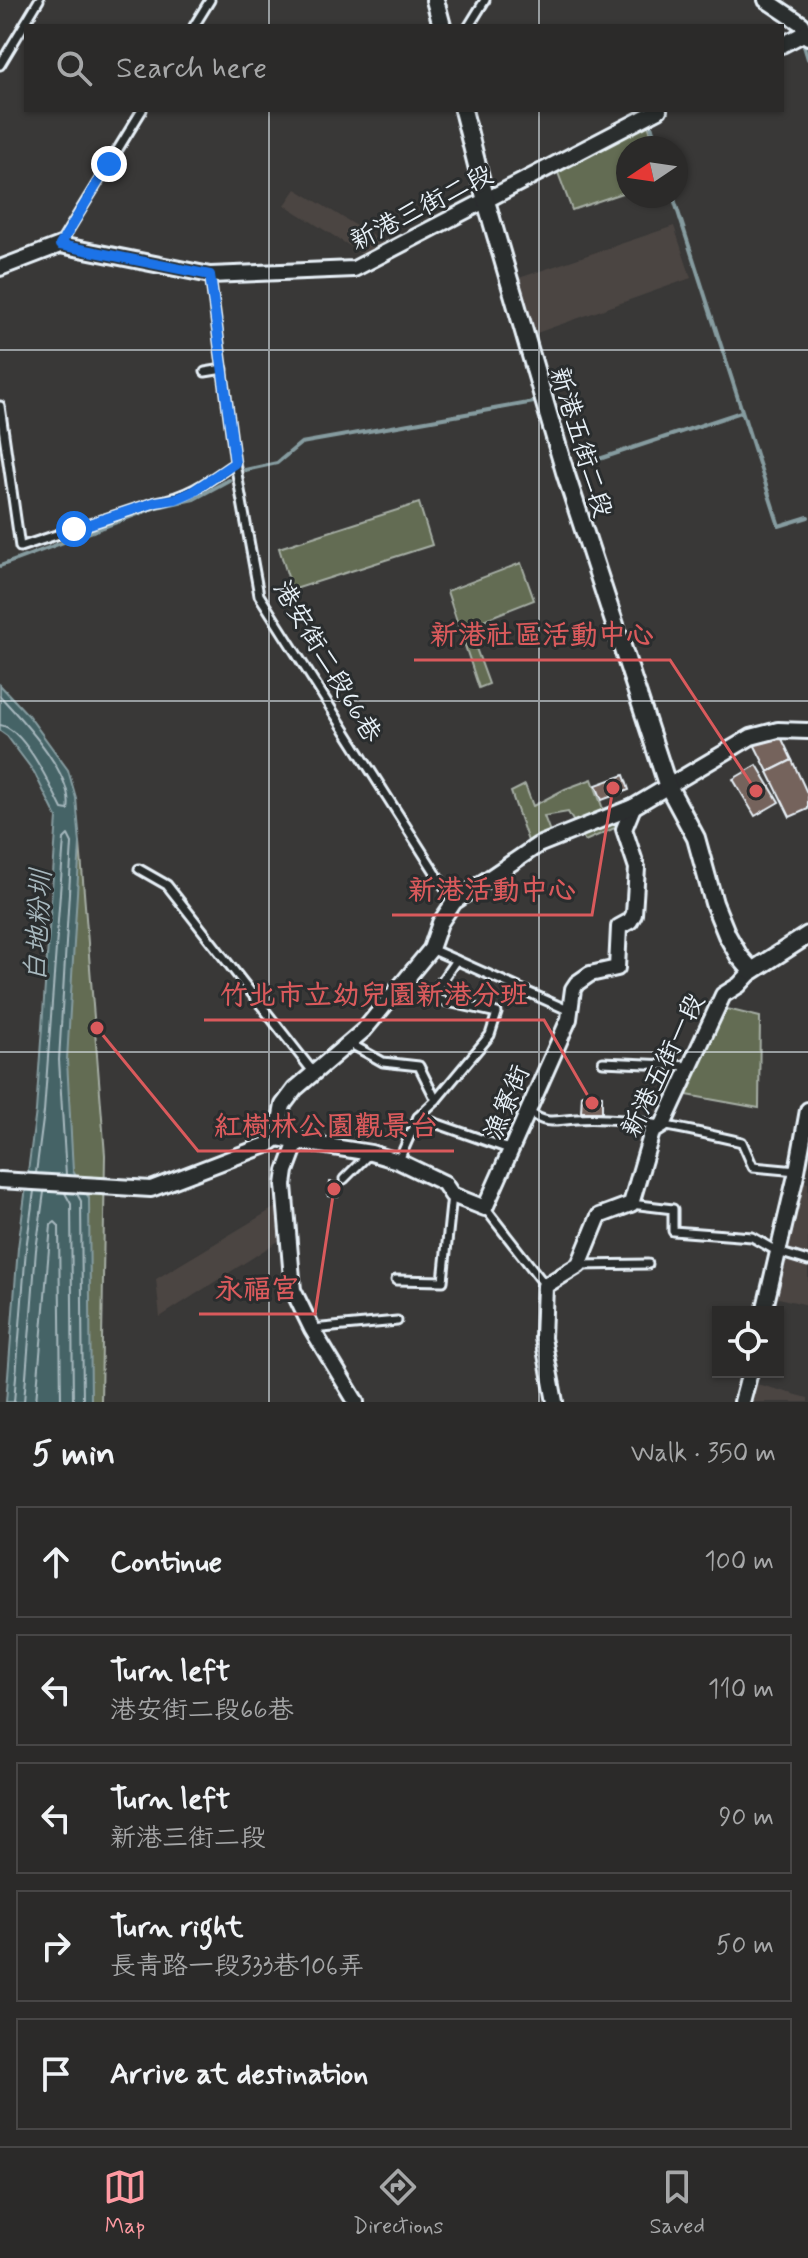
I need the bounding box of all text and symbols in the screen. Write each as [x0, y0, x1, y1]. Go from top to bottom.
search box [24, 24, 784, 112]
icon: search [52, 46, 96, 90]
text: Search here [116, 49, 267, 88]
north arrow [616, 136, 688, 208]
route end [91, 146, 127, 182]
street label: 新港三街二段 [345, 158, 499, 259]
street label: 新港五街二段 [541, 363, 619, 522]
route start [56, 511, 92, 547]
street label: 港安街二段66巷 [264, 575, 388, 750]
callout: 新港社區活動中心 [414, 608, 670, 660]
text: 新港社區活動中心 [430, 618, 654, 655]
callout: 新港活動中心 [392, 863, 592, 915]
water label: 白地粉圳 [18, 866, 61, 983]
text: 新港活動中心 [408, 873, 576, 910]
callout: 竹北市立幼兒園新港分班 [204, 968, 544, 1020]
text: 竹北市立幼兒園新港分班 [220, 978, 528, 1015]
street label: 新港五街一段 [614, 988, 713, 1143]
street label: 漁寮街 [477, 1060, 539, 1145]
callout: 紅樹林公園觀景台 [198, 1099, 454, 1151]
text: 紅樹林公園觀景台 [214, 1109, 438, 1146]
callout: 永福宮 [199, 1262, 315, 1314]
text: 永福宮 [215, 1272, 299, 1309]
map controls [712, 1306, 784, 1378]
button: locate [712, 1306, 784, 1378]
text: 5 min [32, 1432, 115, 1477]
text: Walk · 350 m [631, 1437, 776, 1471]
icon: ahead [34, 1540, 78, 1584]
text: Continue [110, 1543, 222, 1582]
text: 100 m [704, 1545, 774, 1579]
text: Turn left [110, 1652, 230, 1691]
icon: left [34, 1668, 78, 1712]
text: 110 m [708, 1673, 774, 1707]
text: 港安街二段66巷 [110, 1694, 294, 1728]
text: Turn left [110, 1780, 230, 1819]
icon: left [34, 1796, 78, 1840]
text: 90 m [719, 1801, 774, 1835]
text: 新港三街二段 [110, 1822, 266, 1856]
text: Turn right [110, 1908, 243, 1947]
icon: right [34, 1924, 78, 1968]
text: 50 m [716, 1929, 774, 1963]
text: 長青路一段333巷106弄 [110, 1950, 364, 1984]
icon: arrive [34, 2052, 78, 2096]
text: Arrive at destination [110, 2055, 368, 2094]
tab: Map [103, 2165, 147, 2241]
tab: Directions [353, 2165, 443, 2241]
tab: Saved [649, 2165, 705, 2241]

